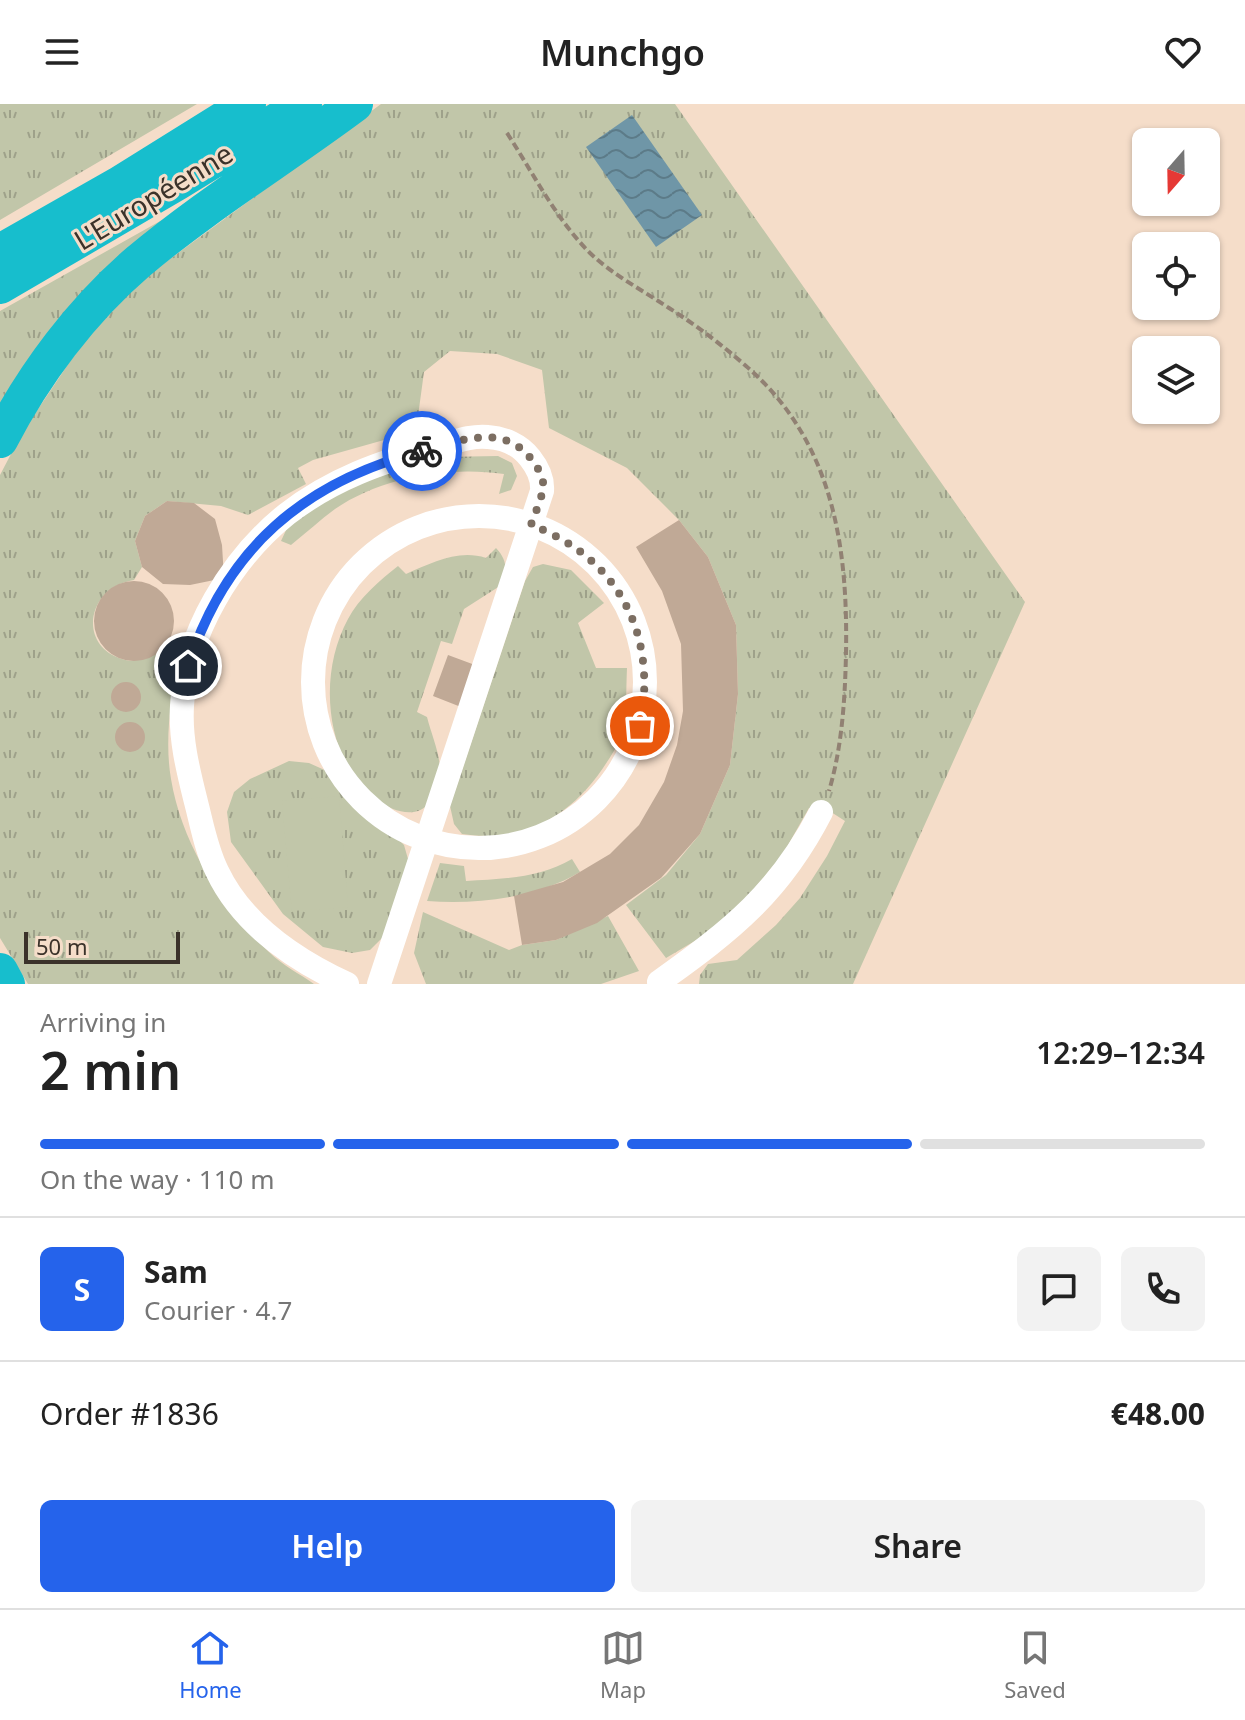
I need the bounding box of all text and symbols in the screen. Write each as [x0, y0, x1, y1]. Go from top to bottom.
text: Munchgo [540, 28, 705, 77]
icon: menu [40, 30, 84, 74]
icon: heart [1161, 30, 1205, 74]
north arrow [1132, 128, 1220, 216]
map controls [1132, 128, 1220, 424]
street label: L'Européenne [67, 134, 239, 258]
button: locate [1132, 232, 1220, 320]
button: layers [1132, 336, 1220, 424]
courier [382, 411, 462, 491]
icon: bike [400, 429, 444, 473]
pin [154, 632, 222, 700]
icon: home [166, 644, 210, 688]
pin [606, 692, 674, 760]
icon: bag [618, 704, 662, 748]
scale bar [24, 928, 180, 964]
text: 50 m [36, 931, 87, 961]
text: Arriving in [40, 1004, 166, 1040]
text: 12:29–12:34 [1036, 1032, 1205, 1073]
text: 2 min [40, 1034, 181, 1105]
text: On the way · 110 m [40, 1161, 274, 1197]
button: chat [1017, 1247, 1101, 1331]
button: phone [1121, 1247, 1205, 1331]
text: Sam [144, 1251, 208, 1292]
text: S [74, 1269, 90, 1310]
text: Courier · 4.7 [144, 1292, 292, 1328]
text: Order #1836 [40, 1393, 219, 1434]
text: €48.00 [1111, 1393, 1205, 1434]
button: Help [40, 1500, 615, 1592]
button: Share [631, 1500, 1205, 1592]
tab: Home [179, 1626, 242, 1704]
tab: Map [600, 1626, 646, 1704]
tab: Saved [1004, 1626, 1066, 1704]

